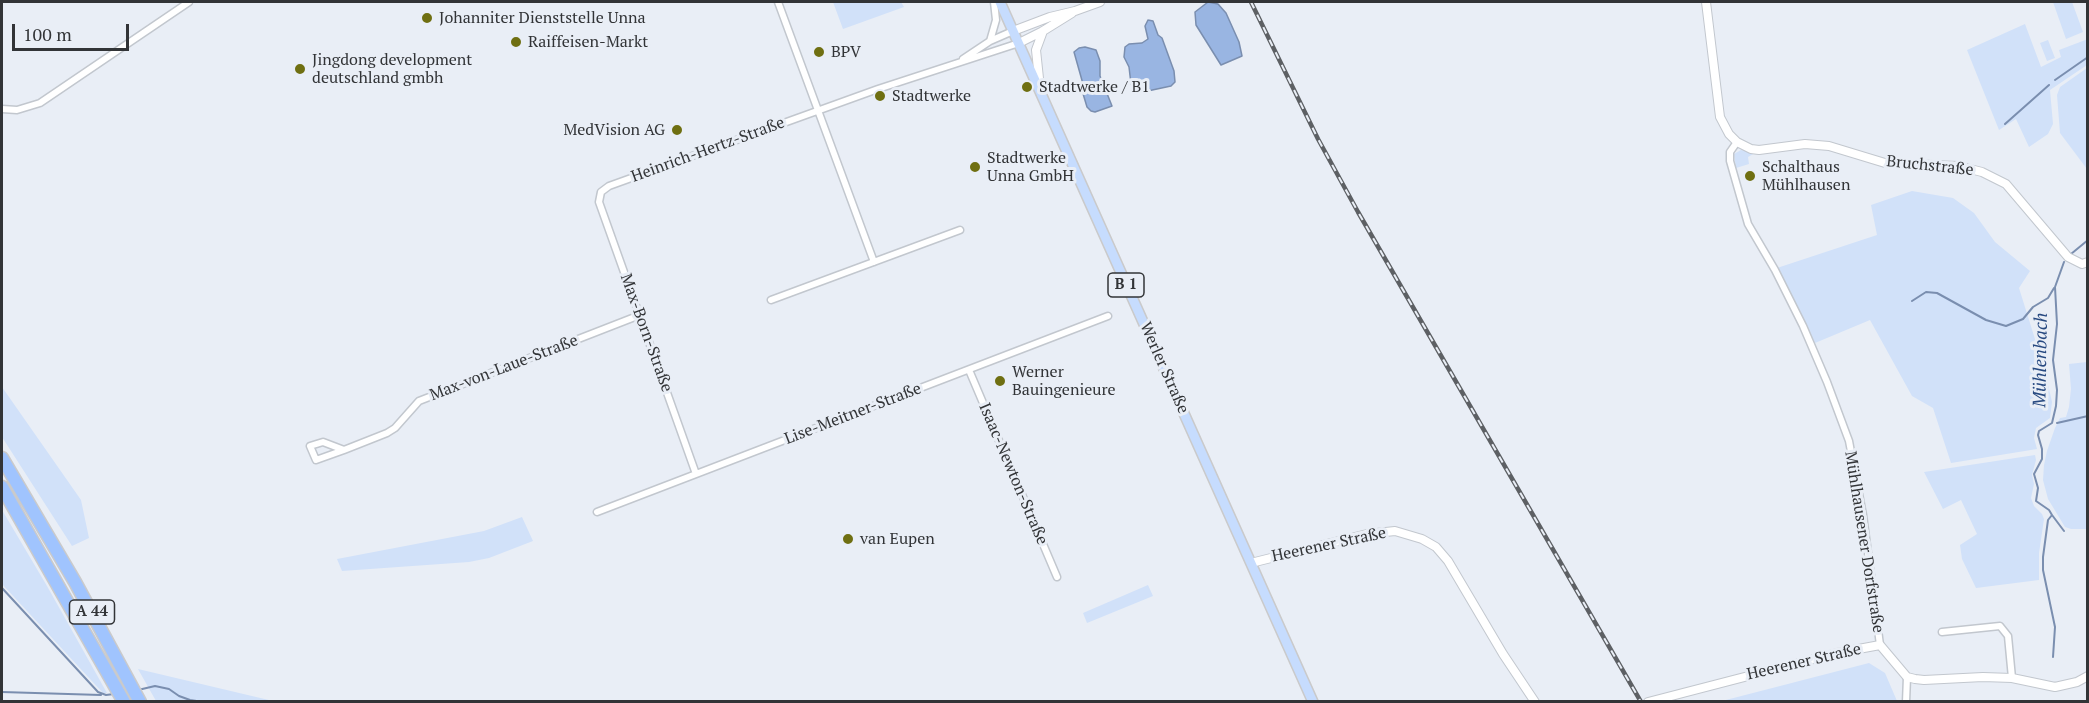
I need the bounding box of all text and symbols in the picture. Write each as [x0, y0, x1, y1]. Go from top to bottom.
place label: Johanniter Dienststelle Unna [439, 8, 645, 28]
marker: Johanniter Dienststelle Unna [420, 11, 434, 25]
scale bar [15, 12, 132, 50]
text: 100 m [23, 22, 72, 46]
place label: Raiffeisen-Markt [528, 32, 648, 52]
marker: Raiffeisen-Markt [509, 35, 523, 49]
place label: BPV [831, 42, 861, 62]
marker: BPV [812, 45, 826, 59]
place label: Jingdong development deutschland gmbh [312, 50, 472, 88]
marker: Jingdong development deutschland gmbh [293, 62, 307, 76]
place label: Stadtwerke / B1 [1039, 77, 1150, 97]
marker: Stadtwerke / B1 [1020, 80, 1034, 94]
place label: Stadtwerke [892, 86, 971, 106]
marker: Stadtwerke [873, 89, 887, 103]
street label: Heinrich-Hertz-Straße [629, 113, 787, 187]
place label: MedVision AG [563, 120, 665, 140]
marker: MedVision AG [670, 123, 684, 137]
place label: Stadtwerke Unna GmbH [987, 148, 1074, 186]
street label: Bruchstraße [1886, 152, 1974, 180]
place label: Schalthaus Mühlhausen [1762, 157, 1850, 195]
marker: Stadtwerke Unna GmbH [968, 160, 982, 174]
marker: Schalthaus Mühlhausen [1743, 169, 1757, 183]
street label: Max-Born-Straße [616, 271, 676, 395]
road number: B 1 [1108, 273, 1144, 297]
water label: Mühlenbach [2029, 313, 2053, 407]
street label: Werler Straße [1135, 319, 1193, 417]
street label: Max-von-Laue-Straße [427, 331, 581, 405]
place label: Werner Bauingenieure [1012, 362, 1116, 400]
marker: Werner Bauingenieure [993, 374, 1007, 388]
street label: Lise-Meitner-Straße [782, 379, 924, 449]
street label: Isaac-Newton-Straße [974, 400, 1052, 548]
street label: Mühlhausener Dorfstraße [1840, 450, 1888, 634]
street label: Heerener Straße [1270, 523, 1388, 567]
place label: van Eupen [860, 529, 935, 549]
marker: van Eupen [841, 532, 855, 546]
road number: A 44 [70, 600, 115, 624]
street label: Heerener Straße [1745, 640, 1863, 684]

